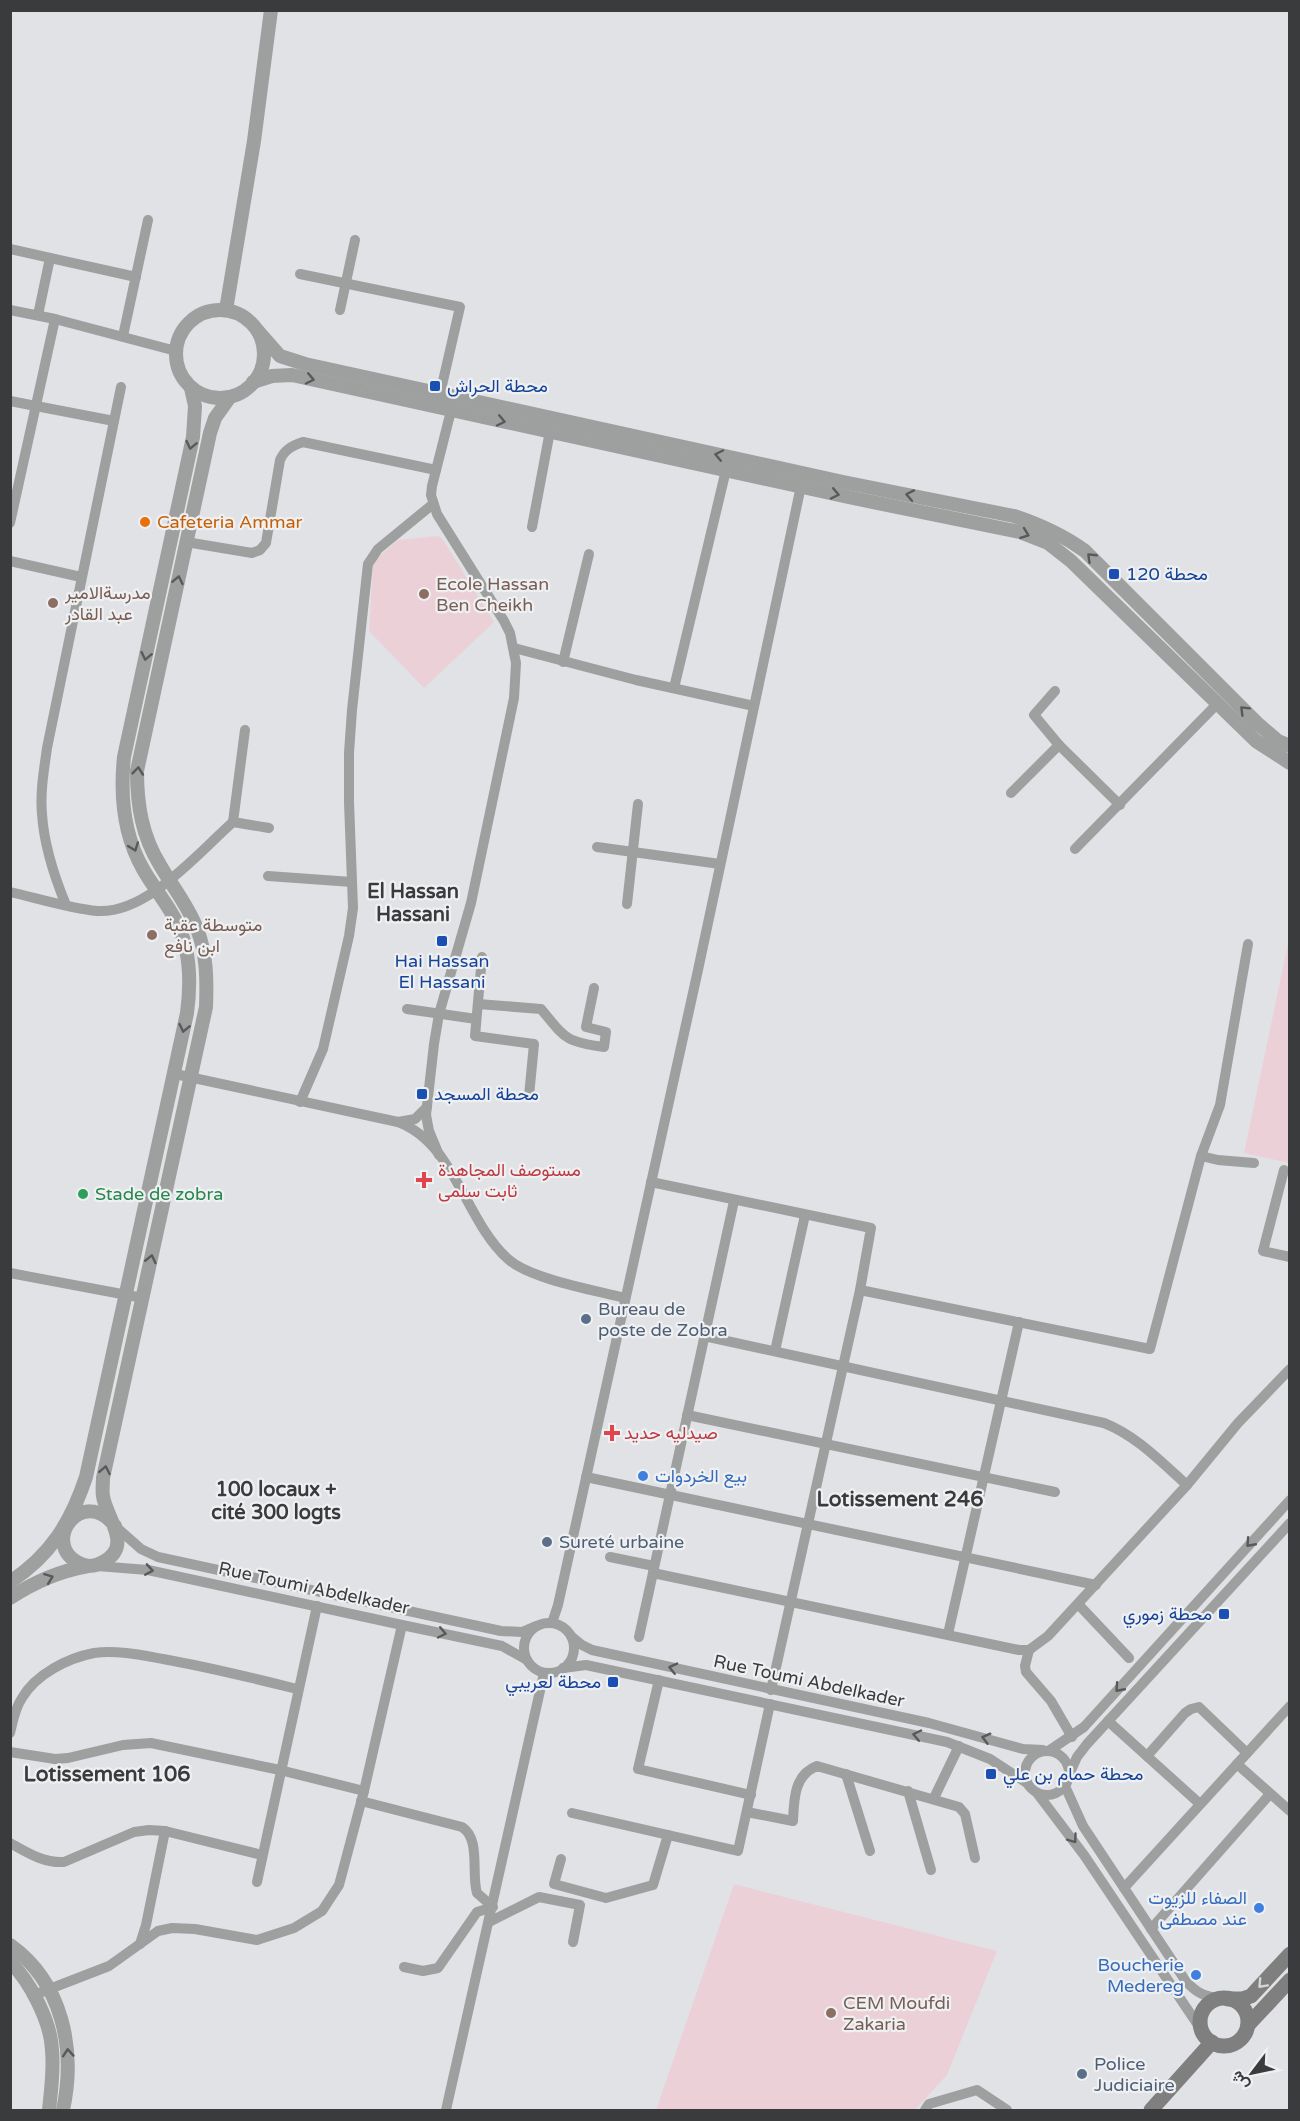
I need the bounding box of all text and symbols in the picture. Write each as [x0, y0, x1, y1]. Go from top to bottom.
one-way arrow [305, 371, 315, 384]
place label: محطة الحراش [447, 375, 548, 397]
marker: محطة الحراش [428, 379, 442, 393]
one-way arrow [495, 413, 505, 426]
one-way arrow [185, 440, 198, 450]
one-way arrow [714, 449, 724, 462]
one-way arrow [829, 487, 839, 500]
one-way arrow [905, 489, 915, 502]
place label: Cafeteria Ammar [157, 511, 303, 533]
marker: Cafeteria Ammar [138, 515, 152, 529]
one-way arrow [1020, 527, 1030, 540]
one-way arrow [1088, 554, 1099, 565]
place label: محطة 120 [1126, 563, 1208, 585]
marker: محطة 120 [1107, 567, 1121, 581]
place label: Ecole Hassan Ben Cheikh [436, 573, 549, 616]
one-way arrow [170, 575, 183, 585]
place label: مدرسةالامير عبد القادر [64, 582, 151, 625]
marker: Ecole Hassan Ben Cheikh [417, 587, 431, 601]
marker: مدرسةالامير عبد القادر [46, 596, 60, 610]
one-way arrow [140, 651, 153, 661]
one-way arrow [1240, 707, 1251, 717]
one-way arrow [131, 766, 144, 776]
one-way arrow [126, 841, 139, 852]
district label: El Hassan Hassani [367, 880, 459, 927]
place label: متوسطة عقبة ابن نافع [164, 914, 262, 958]
marker: متوسطة عقبة ابن نافع [145, 928, 159, 942]
marker: Hai Hassan El Hassani [435, 934, 449, 948]
place label: Hai Hassan El Hassani [395, 950, 489, 993]
one-way arrow [178, 1023, 191, 1033]
place label: محطة المسجد [434, 1083, 539, 1105]
marker: محطة المسجد [415, 1087, 429, 1101]
place label: مستوصف المجاهدة ثابت سلمى [438, 1159, 581, 1202]
marker: مستوصف المجاهدة ثابت سلمى [415, 1171, 433, 1189]
place label: Stade de zobra [95, 1183, 223, 1205]
marker: Stade de zobra [76, 1187, 90, 1201]
one-way arrow [144, 1254, 157, 1264]
place label: Bureau de poste de Zobra [598, 1298, 728, 1341]
marker: Bureau de poste de Zobra [579, 1312, 593, 1326]
place label: صيدليه حديد [624, 1422, 718, 1444]
marker: صيدليه حديد [605, 1426, 619, 1440]
one-way arrow [98, 1465, 111, 1475]
place label: بيع الخردوات [655, 1465, 747, 1488]
marker: بيع الخردوات [636, 1469, 650, 1483]
district label: 100 locaux + cité 300 logts [211, 1478, 341, 1525]
district label: Lotissement 246 [817, 1487, 983, 1512]
place label: Sureté urbaine [559, 1531, 684, 1553]
marker: Sureté urbaine [540, 1535, 554, 1549]
one-way arrow [1246, 1536, 1257, 1547]
street label: Rue Toumi Abdelkader [216, 1557, 412, 1619]
one-way arrow [144, 1564, 153, 1576]
one-way arrow [43, 1573, 54, 1585]
place label: محطة زموري [1123, 1603, 1212, 1629]
marker: محطة زموري [1217, 1607, 1231, 1621]
one-way arrow [437, 1626, 447, 1639]
street label: Rue Toumi Abdelkader [711, 1650, 907, 1712]
one-way arrow [668, 1662, 678, 1675]
place label: محطة لعريبي [505, 1671, 601, 1697]
marker: محطة لعريبي [606, 1675, 620, 1689]
one-way arrow [1115, 1681, 1126, 1692]
one-way arrow [912, 1729, 922, 1742]
one-way arrow [981, 1733, 992, 1745]
district label: Lotissement 106 [24, 1762, 190, 1787]
place label: محطة حمام بن علي [1003, 1763, 1143, 1789]
marker: محطة حمام بن علي [984, 1767, 998, 1781]
one-way arrow [1066, 1832, 1077, 1843]
place label: الصفاء للزيوت عند مصطفى [1148, 1887, 1247, 1930]
marker: الصفاء للزيوت عند مصطفى [1252, 1901, 1266, 1915]
place label: Boucherie Medereg [1097, 1954, 1184, 1997]
marker: Boucherie Medereg [1189, 1968, 1203, 1982]
one-way arrow [1258, 1977, 1269, 1987]
place label: CEM Moufdi Zakaria [843, 1992, 950, 2035]
marker: CEM Moufdi Zakaria [824, 2006, 838, 2020]
north arrow [1222, 2043, 1282, 2103]
one-way arrow [61, 2048, 74, 2057]
place label: Police Judiciaire [1094, 2053, 1175, 2096]
marker: Police Judiciaire [1075, 2067, 1089, 2081]
text: ش [1227, 2067, 1254, 2094]

